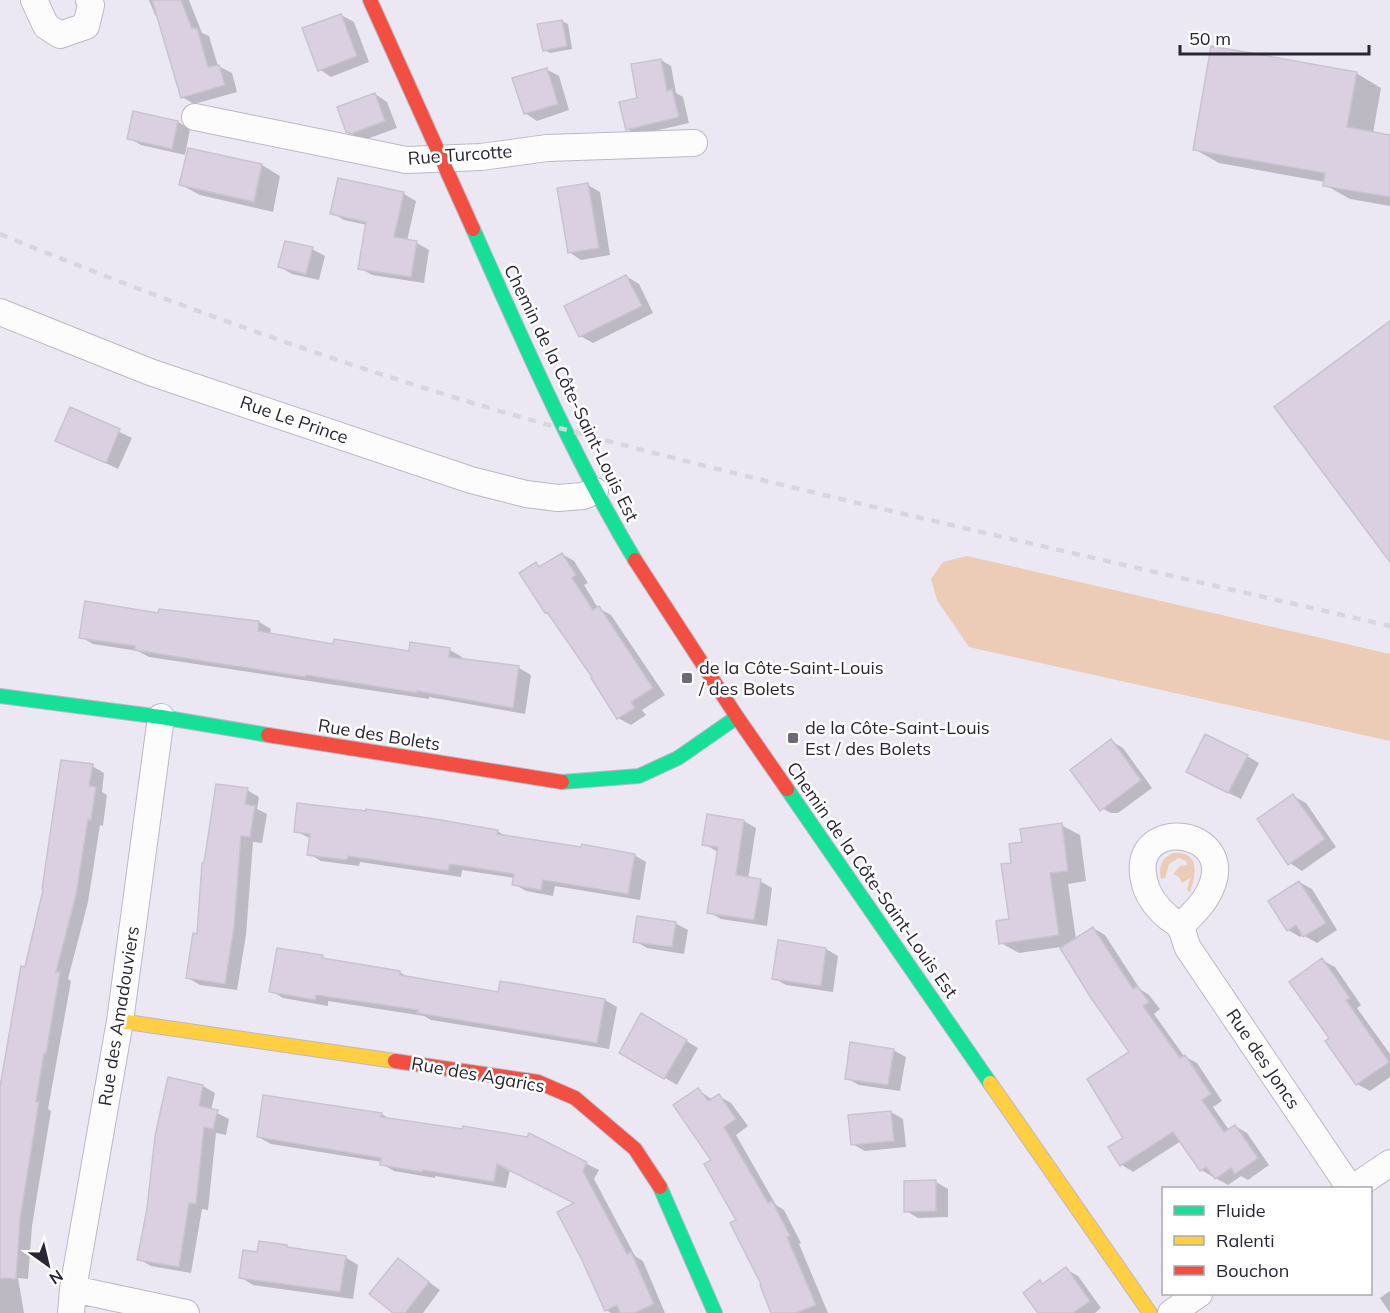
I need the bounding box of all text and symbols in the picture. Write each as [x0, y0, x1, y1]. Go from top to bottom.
scale bar [1180, 18, 1369, 56]
text: 50 m [1189, 27, 1231, 50]
street label: Rue Turcotte [407, 139, 513, 170]
street label: Chemin de la Côte-Saint-Louis Est [499, 261, 644, 525]
street label: Rue Le Prince [237, 390, 351, 449]
place label: de la Côte-Saint-Louis / des Bolets [698, 656, 884, 700]
marker: de la Côte-Saint-Louis / des Bolets [680, 671, 694, 685]
street label: Rue des Bolets [316, 713, 442, 756]
place label: de la Côte-Saint-Louis Est / des Bolets [805, 716, 990, 760]
marker: de la Côte-Saint-Louis Est / des Bolets [786, 731, 800, 745]
street label: Chemin de la Côte-Saint-Louis Est [782, 757, 963, 1002]
street label: Rue des Amadouviers [93, 924, 144, 1108]
street label: Rue des Joncs [1221, 1004, 1305, 1113]
street label: Rue des Agarics [410, 1051, 547, 1098]
legend [1162, 1187, 1372, 1295]
text: Fluide [1216, 1199, 1266, 1222]
text: Ralenti [1216, 1229, 1274, 1252]
north arrow [18, 1235, 78, 1295]
text: Bouchon [1216, 1259, 1289, 1282]
text: N [46, 1266, 67, 1289]

